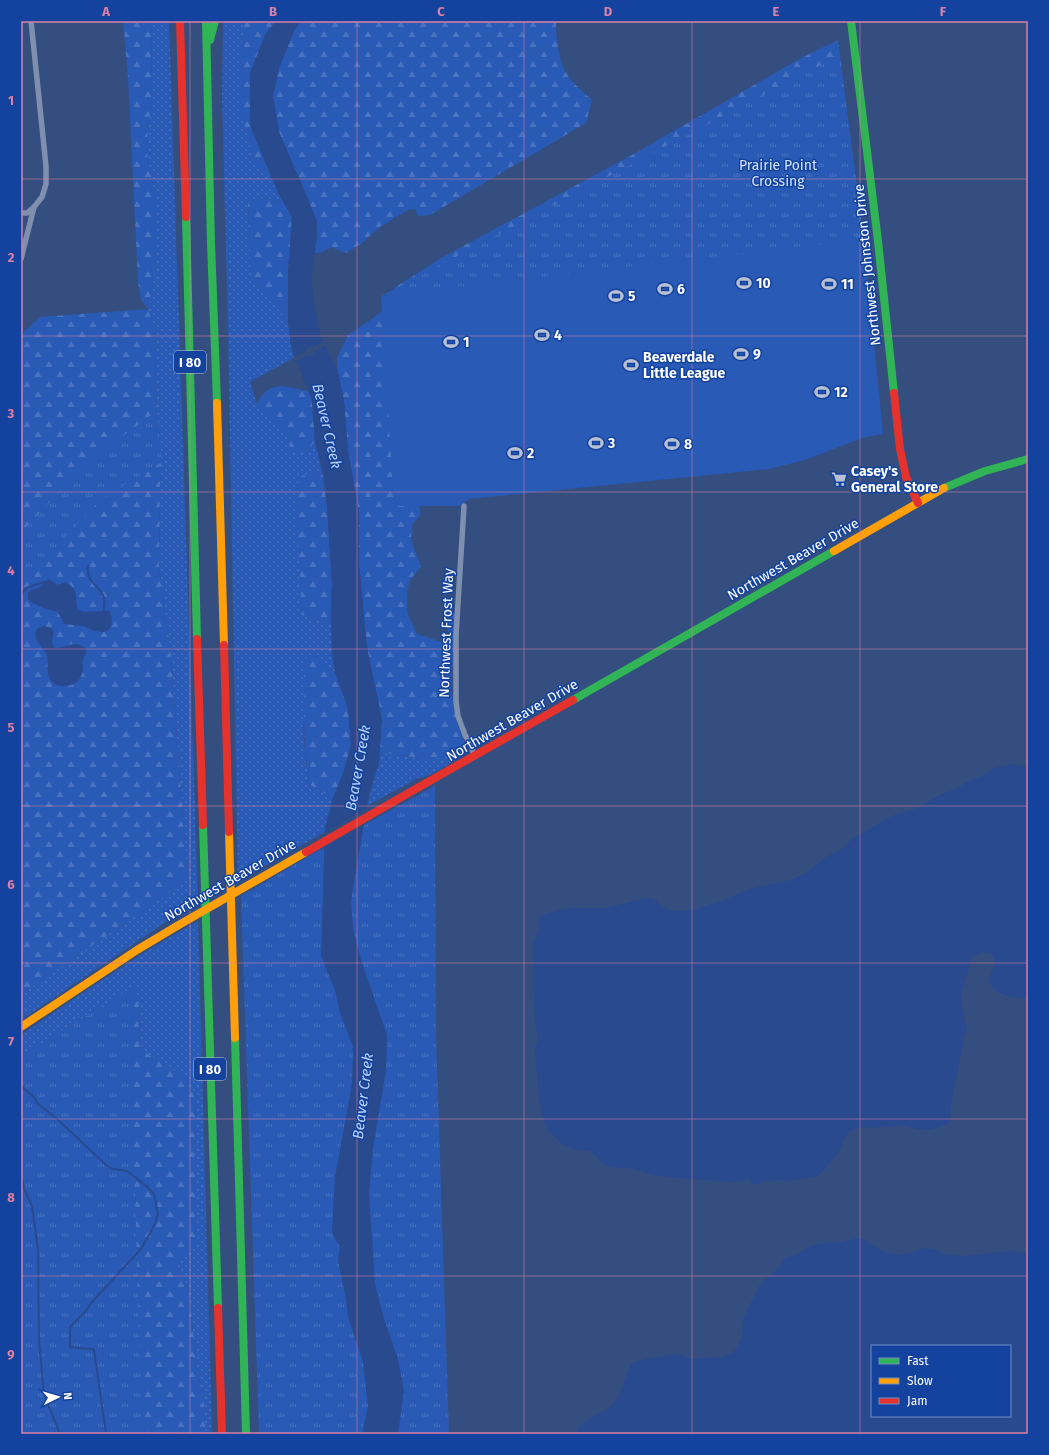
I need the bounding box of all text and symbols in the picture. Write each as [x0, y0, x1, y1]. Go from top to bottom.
text: A [101, 4, 110, 19]
text: B [269, 4, 277, 19]
text: C [437, 4, 445, 19]
text: D [604, 4, 613, 19]
text: E [773, 4, 780, 19]
text: F [940, 4, 947, 19]
text: 1 [8, 93, 14, 108]
park label: Prairie Point Crossing [739, 157, 818, 190]
street label: Northwest Johnston Drive [851, 183, 884, 347]
text: 2 [8, 250, 15, 265]
sports icon: 10 [735, 274, 753, 292]
place label: 10 [756, 275, 771, 292]
sports icon: 11 [820, 275, 838, 293]
place label: 11 [841, 276, 854, 293]
sports icon: 6 [656, 280, 674, 298]
place label: 6 [677, 281, 685, 298]
sports icon: 5 [607, 287, 625, 305]
place label: 5 [628, 288, 636, 305]
sports icon: 4 [533, 326, 551, 344]
place label: 4 [554, 327, 562, 344]
sports icon: 1 [442, 333, 460, 351]
place label: 1 [463, 334, 470, 351]
sports icon: 9 [732, 345, 750, 363]
place label: 9 [753, 346, 761, 363]
place label: Beaverdale Little League [643, 349, 725, 382]
road number: I 80 [174, 351, 206, 373]
sports icon: Beaverdale Little League [622, 356, 640, 374]
water label: Beaver Creek [308, 382, 346, 470]
sports icon: 12 [813, 383, 831, 401]
place label: 12 [834, 384, 848, 401]
text: 3 [7, 406, 15, 421]
sports icon: 3 [587, 434, 605, 452]
place label: 3 [607, 435, 615, 452]
sports icon: 8 [663, 435, 681, 453]
place label: 8 [684, 436, 692, 453]
sports icon: 2 [506, 444, 524, 462]
place label: 2 [527, 445, 534, 462]
place label: Casey's General Store [851, 463, 938, 496]
supermarket icon: Casey's General Store [830, 470, 848, 488]
street label: Northwest Beaver Drive [724, 515, 862, 604]
text: 4 [7, 563, 15, 578]
street label: Northwest Frost Way [436, 568, 457, 698]
street label: Northwest Beaver Drive [443, 676, 581, 765]
text: 5 [8, 720, 15, 735]
water label: Beaver Creek [342, 724, 374, 812]
street label: Northwest Beaver Drive [161, 836, 299, 925]
text: 6 [7, 877, 15, 892]
text: 7 [8, 1034, 14, 1049]
water label: Beaver Creek [349, 1052, 377, 1140]
road number: I 80 [194, 1058, 226, 1080]
text: 8 [7, 1190, 15, 1205]
legend [871, 1345, 1011, 1417]
text: 9 [7, 1347, 15, 1362]
text: Fast [907, 1354, 929, 1368]
text: Slow [907, 1374, 933, 1388]
north arrow [38, 1377, 78, 1417]
text: N [61, 1392, 74, 1400]
text: Jam [907, 1394, 927, 1408]

